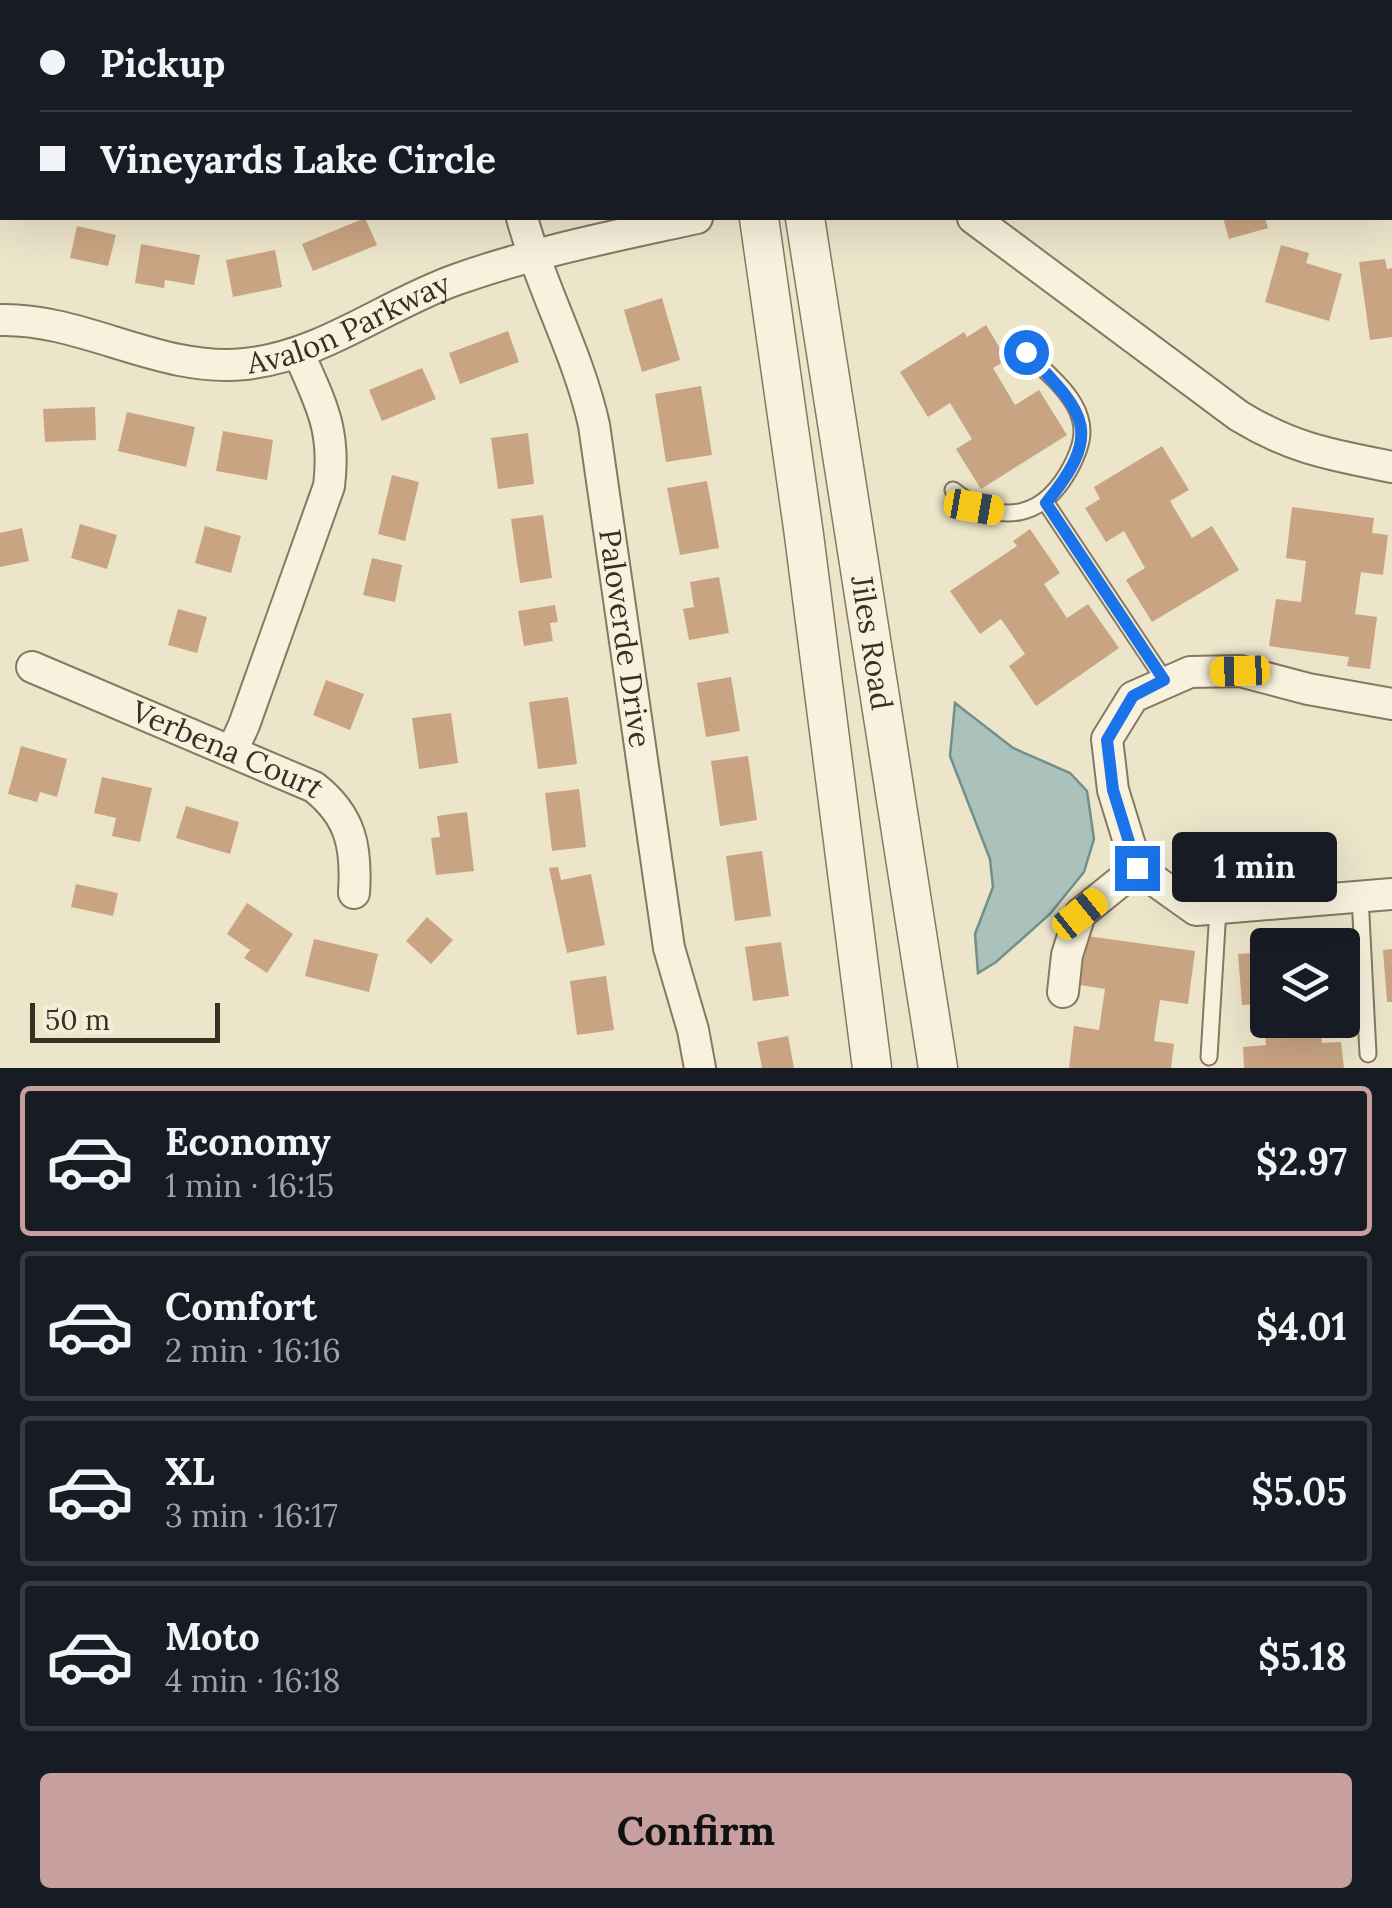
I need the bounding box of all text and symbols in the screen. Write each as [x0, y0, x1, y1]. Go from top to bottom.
text: Pickup [100, 39, 225, 87]
text: Vineyards Lake Circle [100, 135, 496, 183]
street label: Avalon Parkway [244, 264, 456, 382]
route start [1004, 330, 1049, 375]
car [942, 487, 1006, 527]
street label: Paloverde Drive [591, 527, 660, 750]
street label: Jiles Road [843, 572, 902, 713]
car [1209, 655, 1271, 687]
street label: Verbena Court [125, 691, 333, 806]
callout: 1 min [1172, 833, 1337, 903]
route end [1115, 846, 1160, 891]
text: 1 min [1214, 846, 1295, 887]
car [1047, 883, 1113, 945]
map controls [1250, 928, 1360, 1038]
button: layers [1250, 928, 1360, 1038]
scale bar [30, 998, 220, 1042]
text: 50 m [45, 1002, 110, 1038]
icon: car [45, 1116, 135, 1206]
text: Economy [165, 1117, 331, 1165]
text: $2.97 [1256, 1137, 1347, 1185]
text: 1 min · 16:15 [165, 1165, 334, 1206]
icon: car [45, 1281, 135, 1371]
text: Comfort [165, 1282, 317, 1330]
text: $4.01 [1256, 1302, 1347, 1350]
text: 2 min · 16:16 [165, 1330, 341, 1371]
icon: car [45, 1446, 135, 1536]
text: XL [165, 1447, 215, 1495]
text: $5.05 [1251, 1467, 1347, 1515]
text: 3 min · 16:17 [165, 1495, 338, 1536]
icon: car [45, 1611, 135, 1701]
text: Moto [165, 1612, 260, 1660]
text: $5.18 [1258, 1632, 1347, 1680]
text: 4 min · 16:18 [165, 1660, 340, 1701]
button: Confirm [40, 1773, 1352, 1888]

